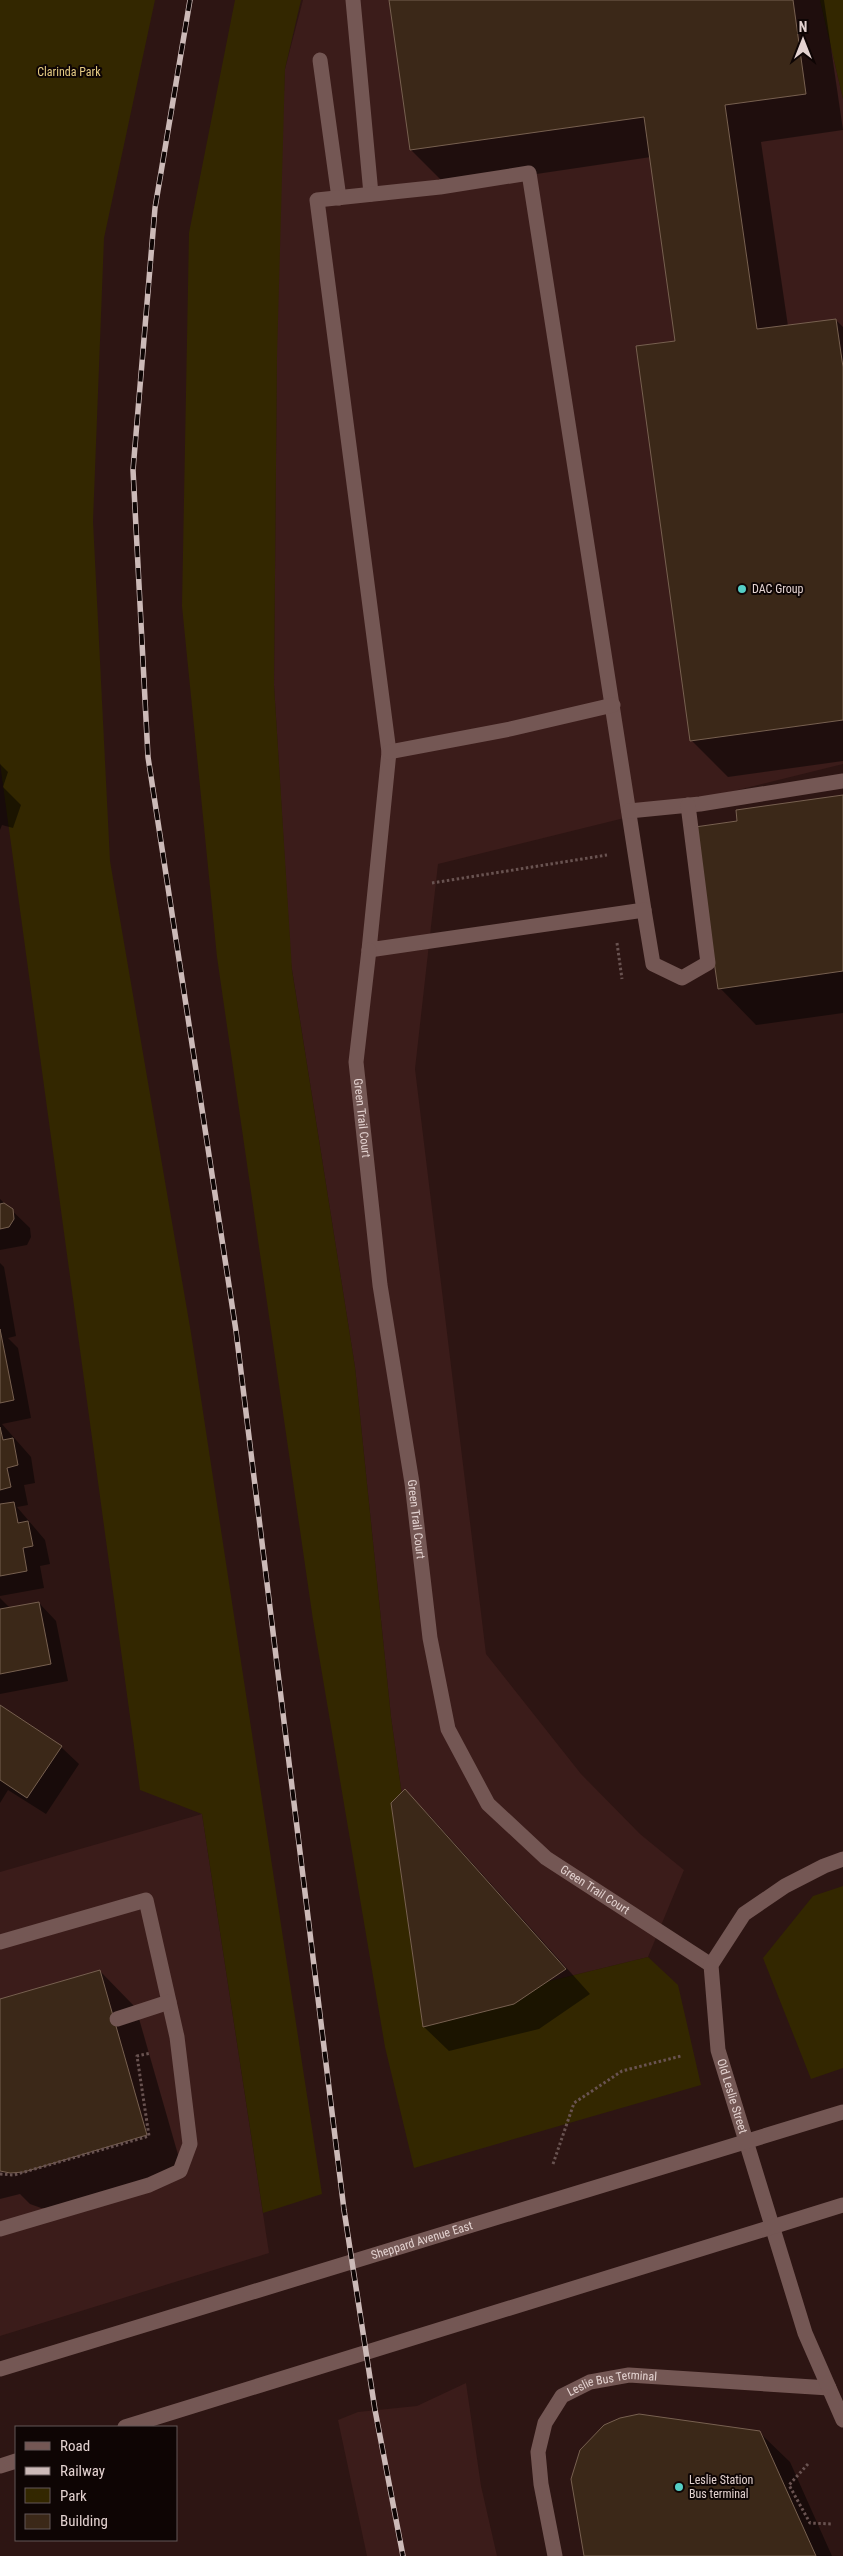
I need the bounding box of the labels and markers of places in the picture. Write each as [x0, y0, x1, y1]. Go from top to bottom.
place label: DAC Group [752, 582, 804, 596]
marker: DAC Group [736, 583, 748, 595]
place label: Leslie Station Bus terminal [689, 2473, 754, 2501]
marker: Leslie Station Bus terminal [673, 2481, 685, 2493]

